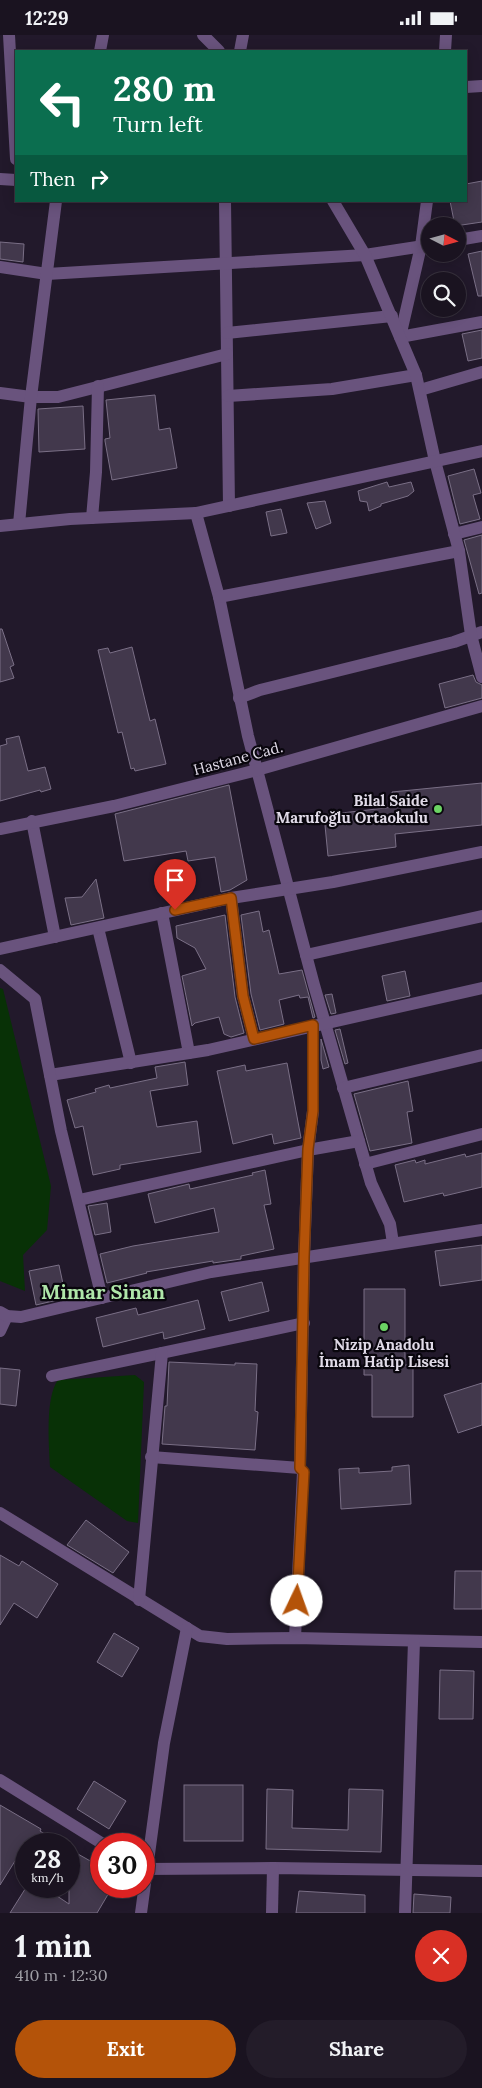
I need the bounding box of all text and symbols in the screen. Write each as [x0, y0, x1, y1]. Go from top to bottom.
text: 12:29 [25, 6, 69, 30]
text: 280 m [113, 66, 215, 111]
icon: left [30, 70, 95, 135]
text: Turn left [113, 110, 203, 138]
icon: right [85, 165, 113, 193]
text: Then [30, 167, 75, 191]
north arrow [421, 217, 466, 263]
map controls [421, 217, 466, 317]
button: search [421, 272, 466, 317]
street label: Hastane Cad. [191, 737, 285, 779]
place label: Bilal Saide Marufoğlu Ortaokulu [276, 791, 428, 827]
marker: Bilal Saide Marufoğlu Ortaokulu [432, 803, 444, 815]
pin [154, 859, 196, 910]
icon: arrive [161, 866, 189, 894]
district label: Mimar Sinan [41, 1279, 165, 1304]
marker: Nizip Anadolu İmam Hatip Lisesi [378, 1321, 390, 1333]
place label: Nizip Anadolu İmam Hatip Lisesi [319, 1335, 449, 1371]
position arrow [270, 1574, 322, 1626]
speed limit sign: 30 [90, 1833, 155, 1898]
text: 28 [34, 1843, 61, 1875]
text: km/h [31, 1870, 64, 1885]
text: 1 min [15, 1927, 92, 1965]
button: close [415, 1930, 467, 1982]
text: 410 m · 12:30 [15, 1965, 108, 1985]
button: Exit [15, 2020, 236, 2078]
button: Share [246, 2020, 467, 2078]

